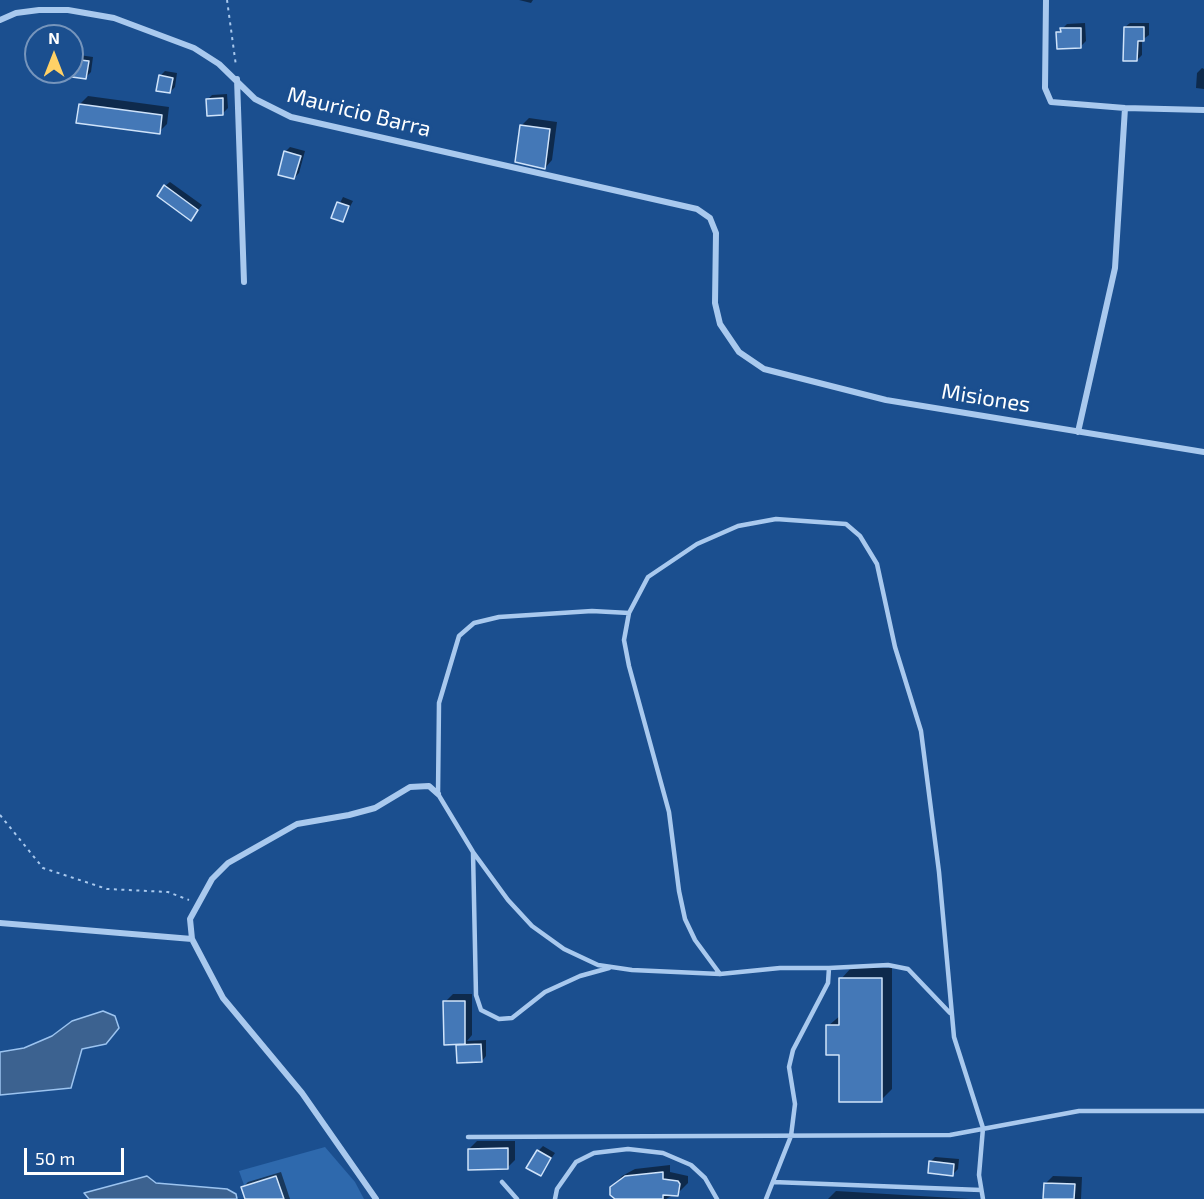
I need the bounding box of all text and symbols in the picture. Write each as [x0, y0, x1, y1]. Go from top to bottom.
north arrow [24, 24, 84, 84]
text: N [48, 28, 60, 47]
street label: Mauricio Barra [284, 81, 434, 143]
street label: Misiones [940, 378, 1032, 418]
scale bar [27, 1136, 128, 1174]
text: 50 m [35, 1147, 75, 1169]

